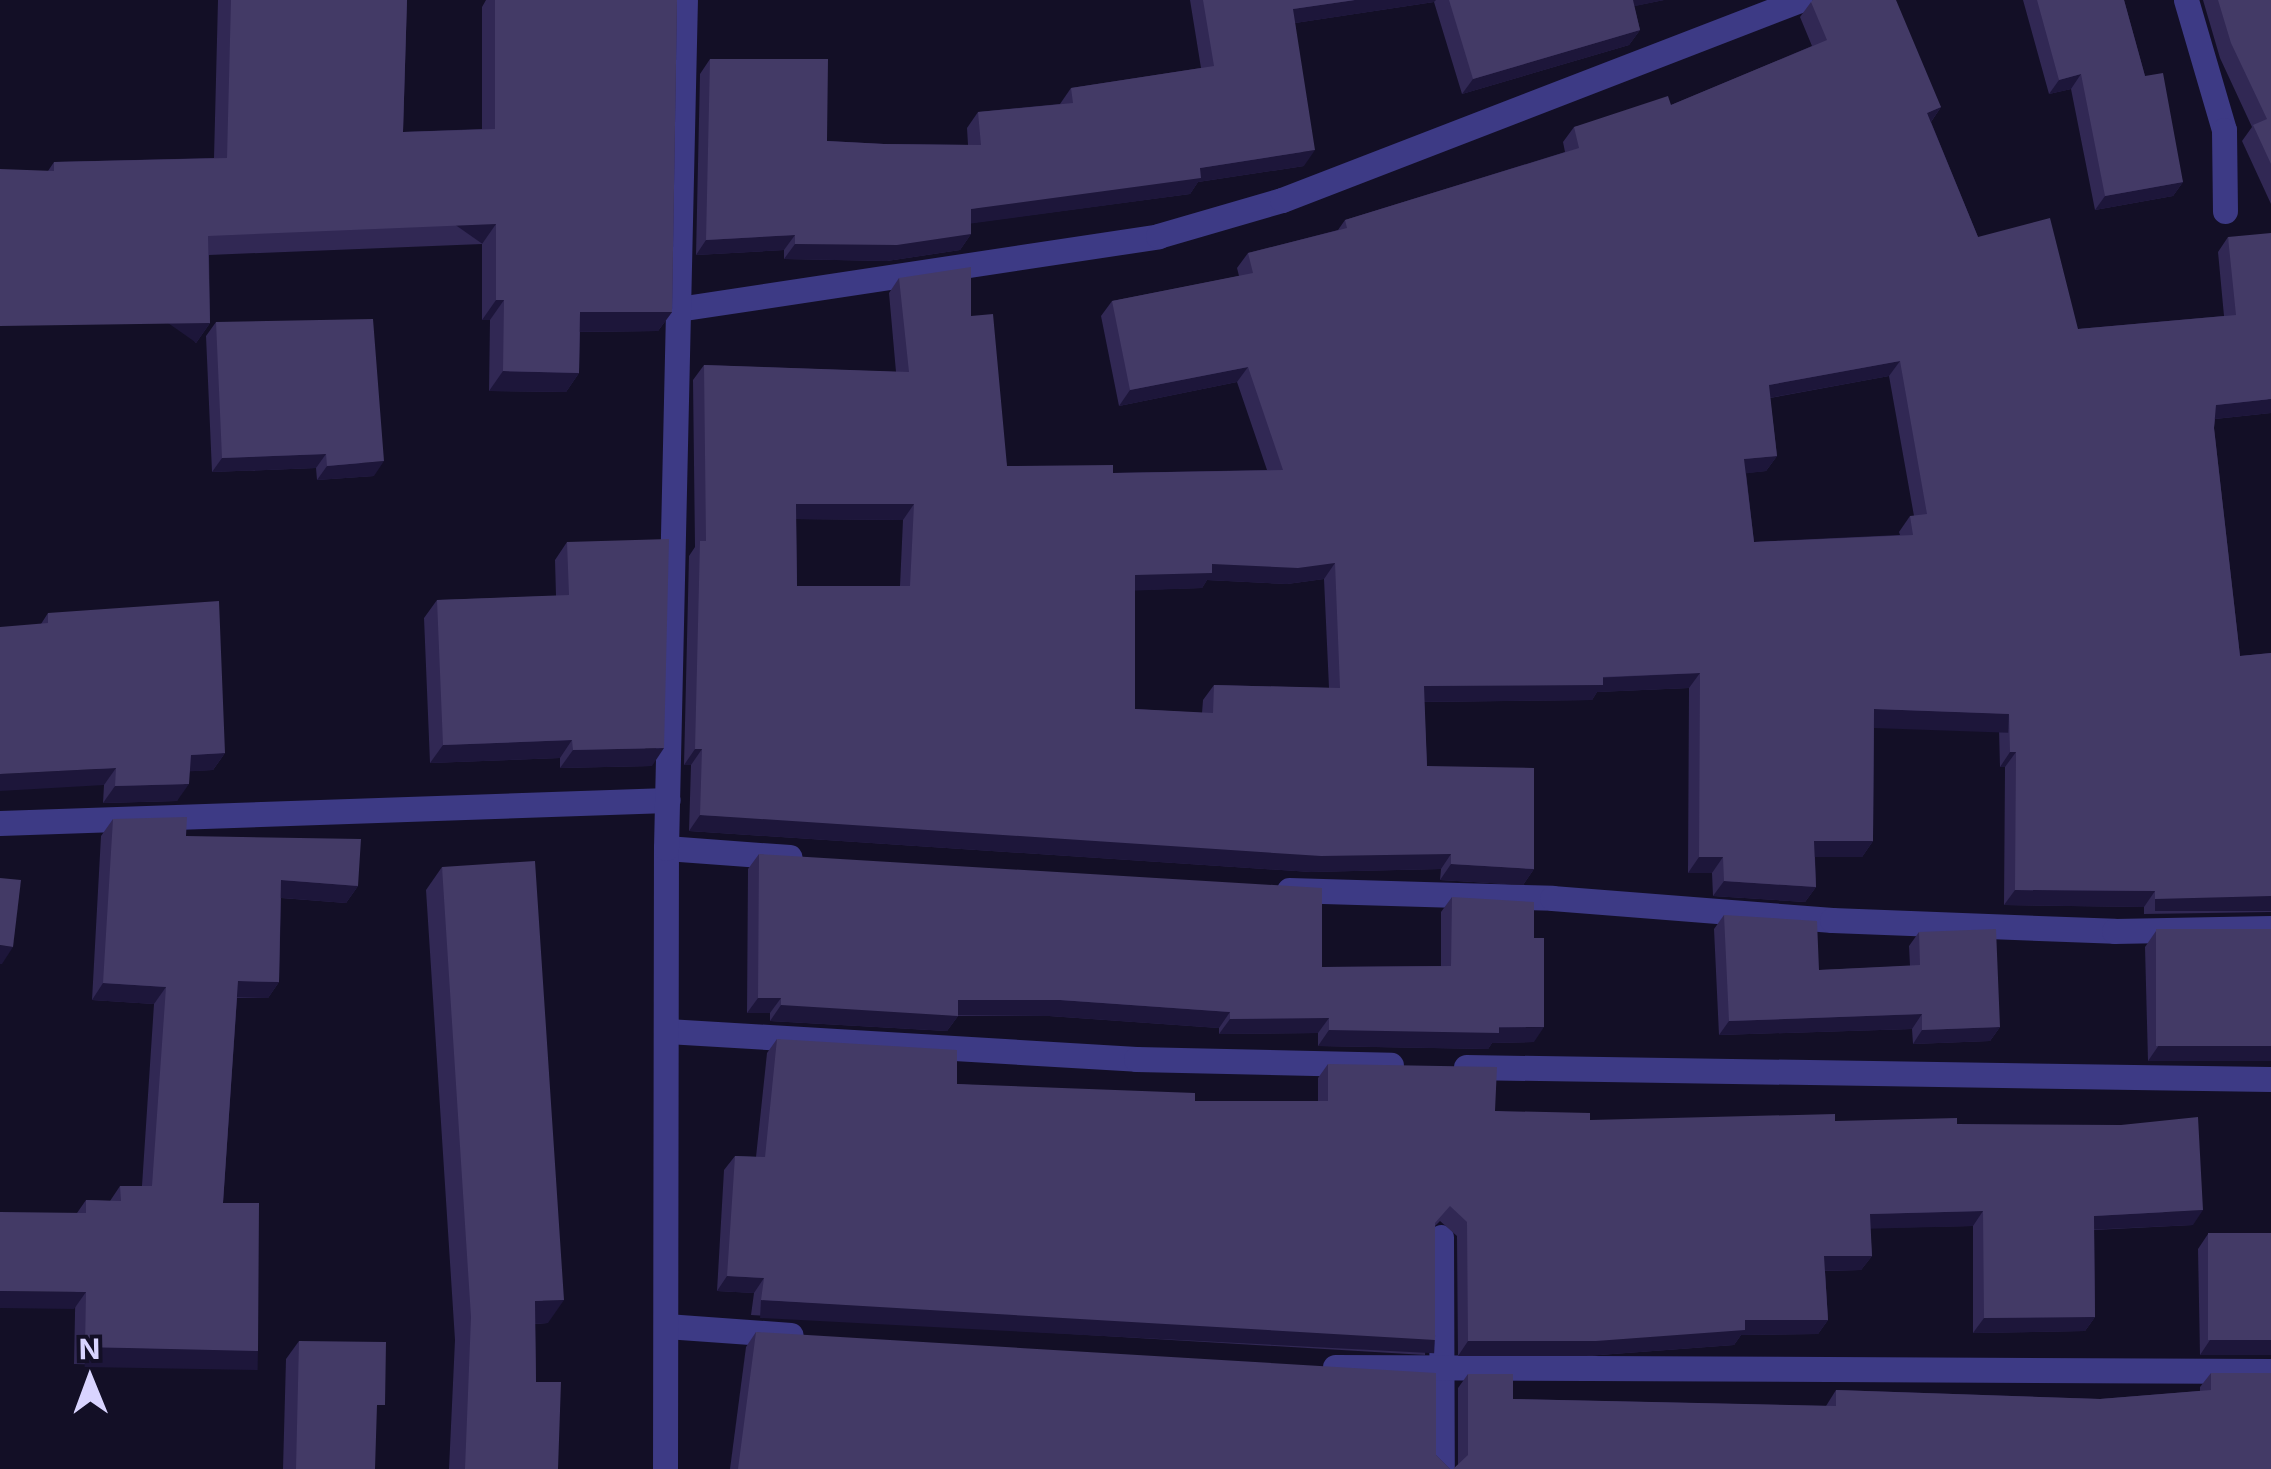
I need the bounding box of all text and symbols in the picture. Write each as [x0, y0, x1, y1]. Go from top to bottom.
north arrow [40, 1329, 140, 1429]
text: N [79, 1332, 100, 1366]

